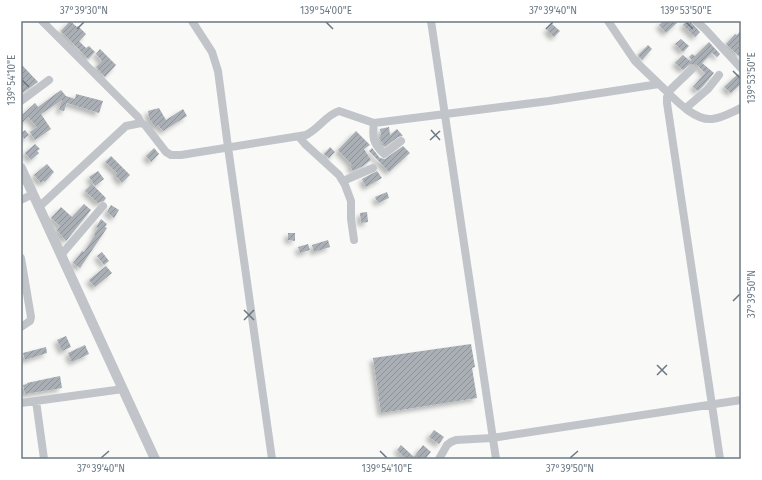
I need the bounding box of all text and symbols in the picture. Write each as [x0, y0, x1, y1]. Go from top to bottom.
text: 37°39'30"N [60, 5, 108, 17]
text: 139°54'00"E [300, 5, 352, 17]
text: 37°39'40"N [529, 5, 577, 17]
text: 139°53'50"E [660, 5, 712, 17]
text: 139°53'50"E [746, 52, 758, 104]
text: 139°54'10"E [6, 55, 18, 105]
text: 37°39'50"N [746, 270, 758, 318]
text: 37°39'40"N [77, 463, 125, 475]
text: 139°54'10"E [362, 463, 412, 475]
text: 37°39'50"N [546, 463, 594, 475]

